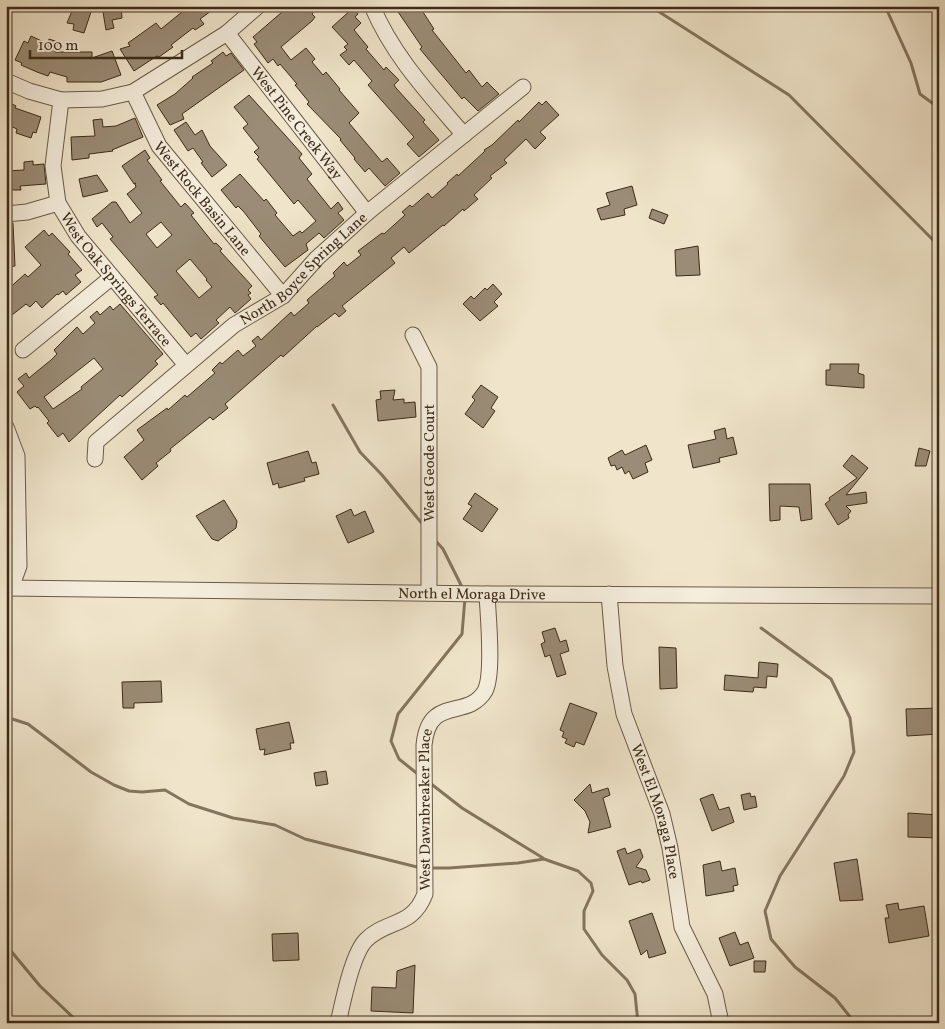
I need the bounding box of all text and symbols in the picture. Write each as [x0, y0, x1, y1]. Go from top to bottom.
scale bar [30, 28, 182, 60]
text: 100 m [38, 36, 78, 57]
street label: West Pine Creek Way [245, 63, 347, 185]
street label: West Rock Basin Lane [148, 138, 255, 261]
street label: North Boyce Spring Lane [236, 208, 373, 331]
street label: West Oak Springs Terrace [54, 209, 176, 352]
street label: West Geode Court [420, 404, 441, 522]
street label: North el Moraga Drive [398, 584, 546, 606]
street label: West Dawnbreaker Place [415, 726, 439, 891]
street label: West El Moraga Place [624, 741, 684, 881]

